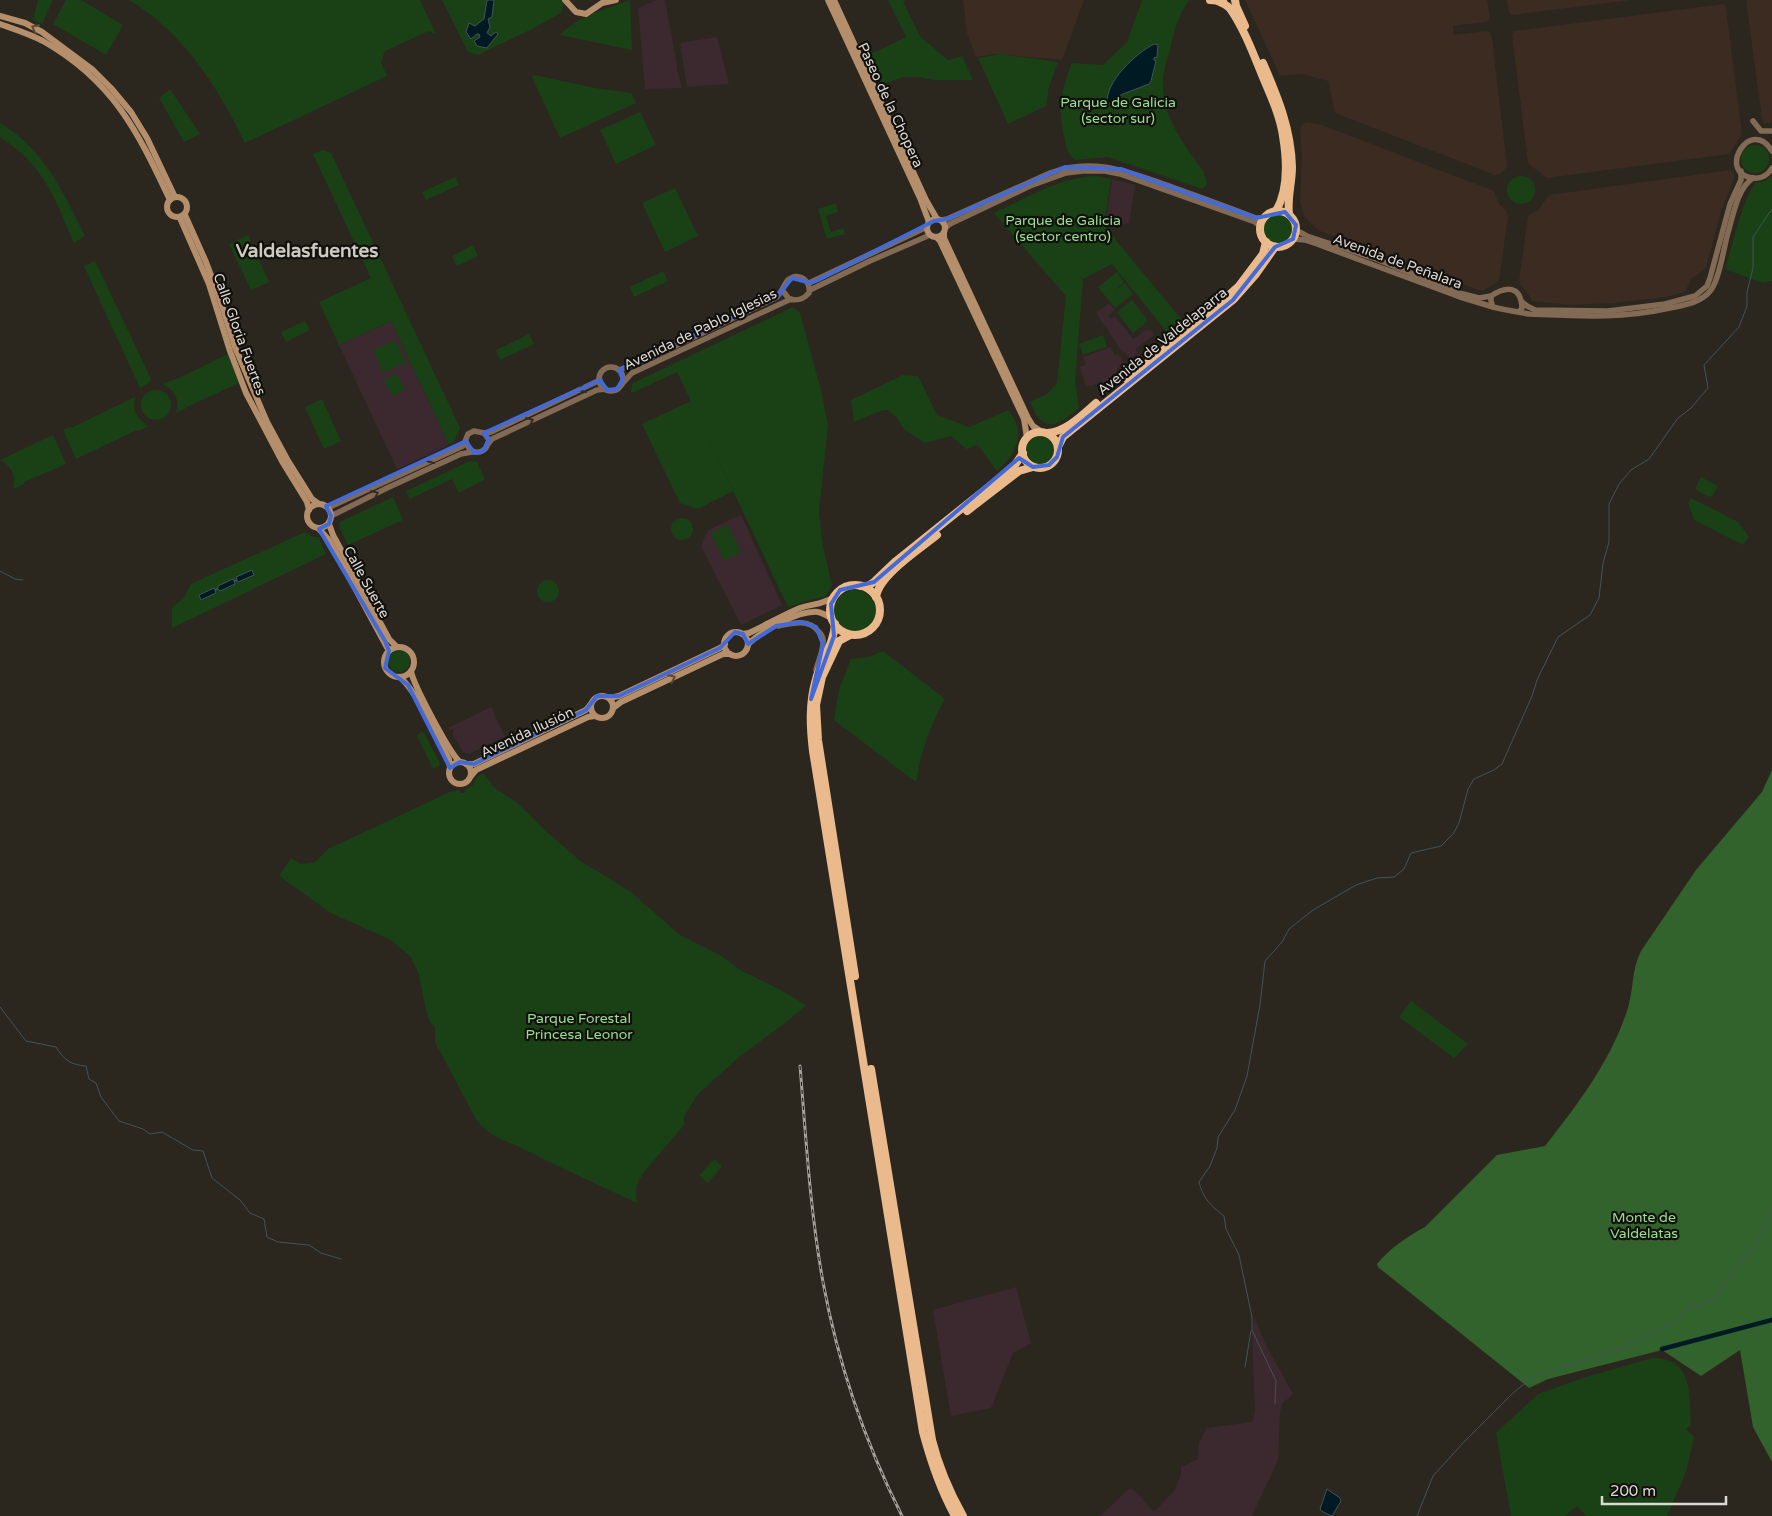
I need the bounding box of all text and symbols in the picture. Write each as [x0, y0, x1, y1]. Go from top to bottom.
one-way arrow [31, 25, 40, 35]
street label: Paseo de la Chopera [854, 40, 927, 170]
park label: Parque de Galicia (sector sur) [1060, 94, 1176, 127]
park label: Parque de Galicia (sector centro) [1005, 212, 1121, 245]
street label: Avenida de Peñalara [1331, 230, 1465, 293]
district label: Valdelasfuentes [236, 240, 378, 262]
street label: Calle Gloria Fuertes [210, 271, 270, 398]
street label: Avenida de Valdelaparra [1094, 284, 1230, 399]
street label: Avenida de Pablo Iglesias [621, 285, 780, 374]
one-way arrow [578, 383, 587, 394]
one-way arrow [525, 417, 534, 427]
one-way arrow [426, 454, 435, 465]
one-way arrow [370, 489, 379, 500]
street label: Calle Suerte [340, 543, 393, 621]
one-way arrow [667, 674, 676, 684]
street label: Avenida Ilusión [478, 703, 576, 761]
park label: Parque Forestal Princesa Leonor [525, 1010, 633, 1043]
park label: Monte de Valdelatas [1610, 1209, 1678, 1242]
scale bar [1602, 1474, 1726, 1506]
text: 200 m [1610, 1482, 1656, 1500]

